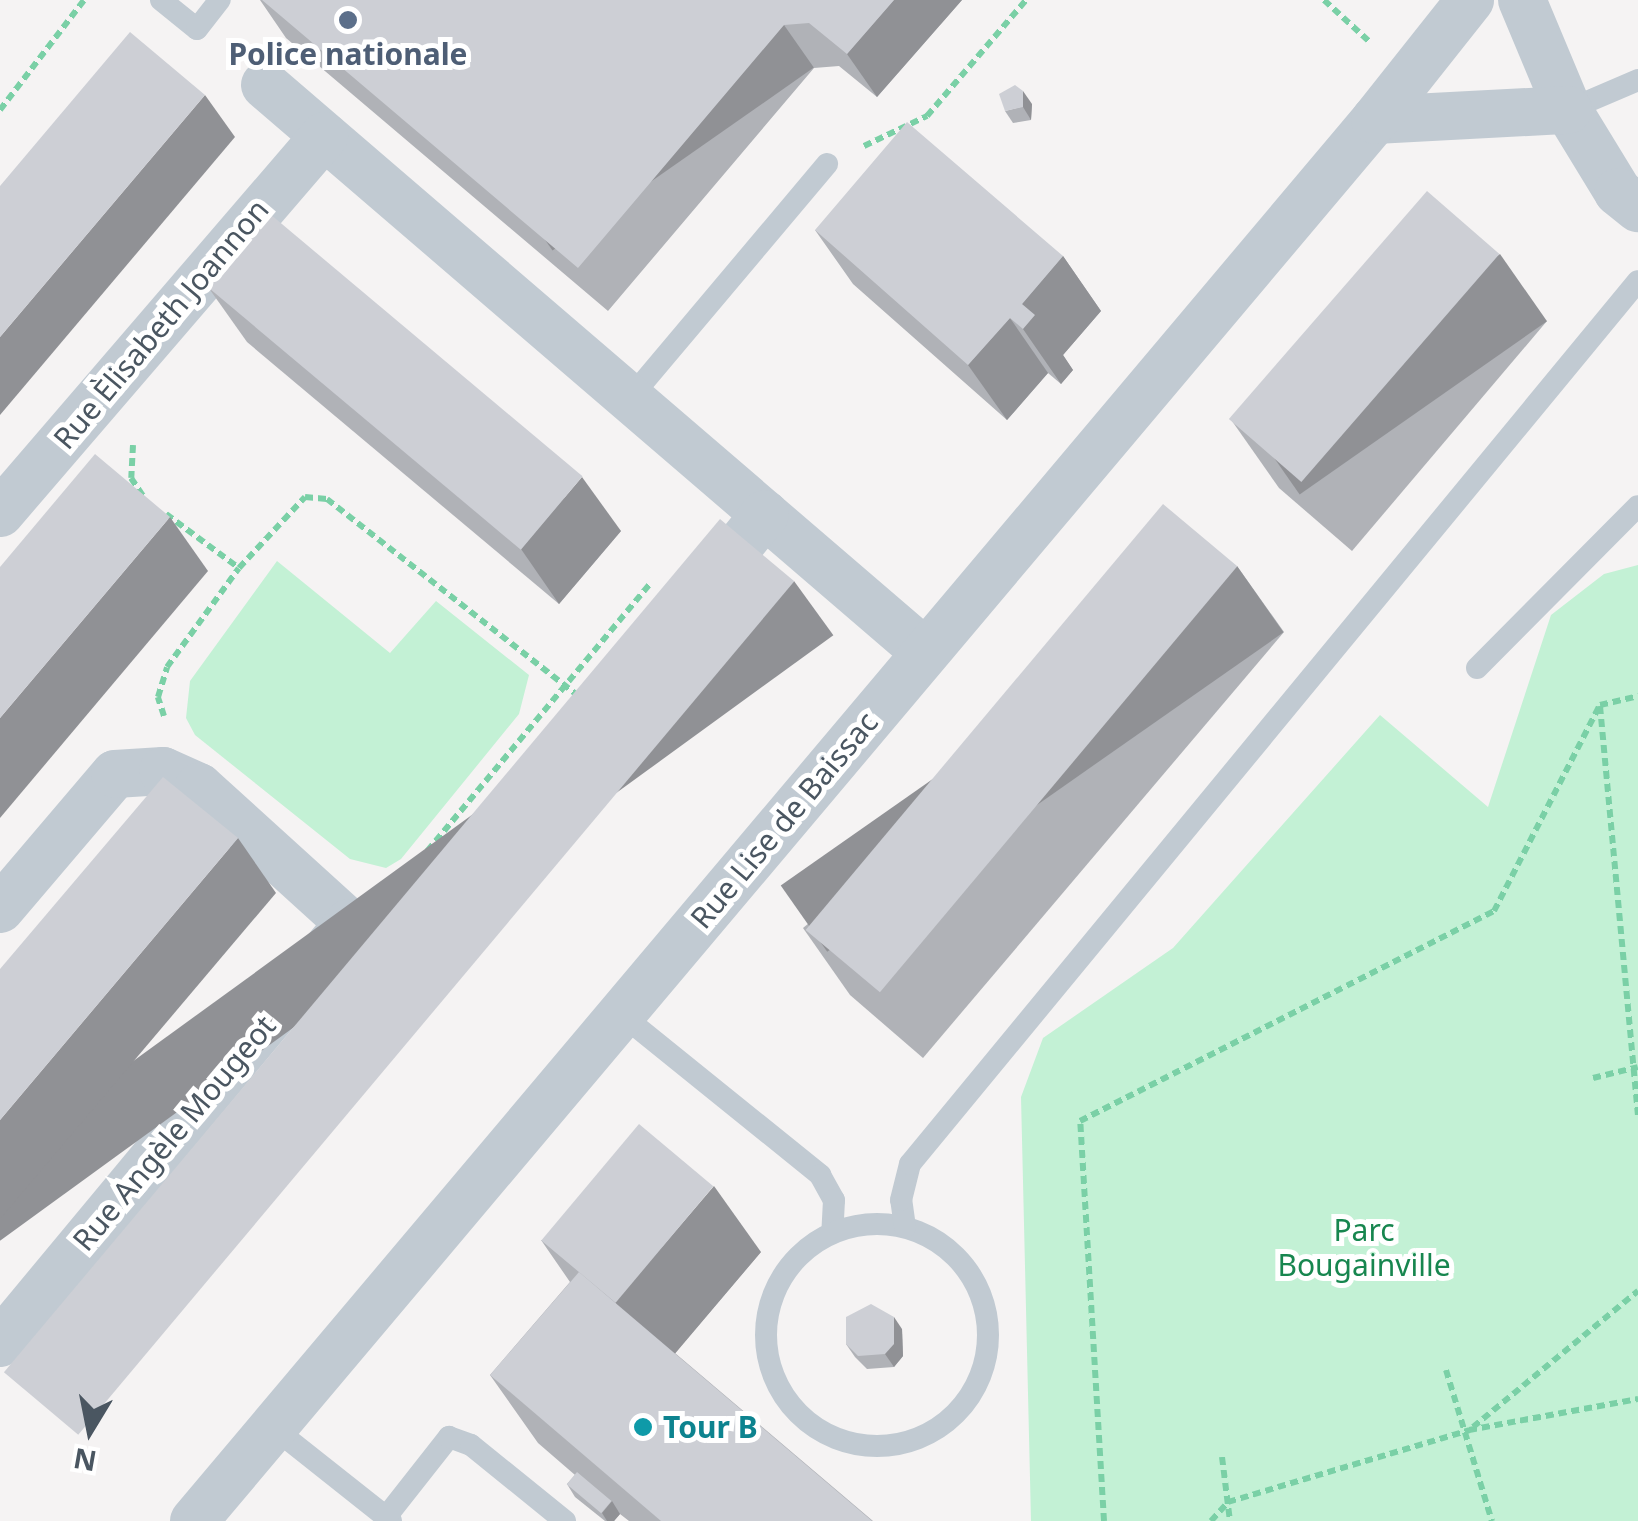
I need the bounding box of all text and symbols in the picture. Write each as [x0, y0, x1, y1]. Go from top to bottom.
marker: Police nationale [337, 9, 359, 31]
place label: Police nationale [228, 36, 468, 72]
street label: Rue Èlisabeth Joannon [46, 192, 276, 456]
street label: Rue Lise de Baissac [683, 704, 885, 936]
street label: Rue Angèle Mougeot [65, 1008, 283, 1258]
park label: Parc Bougainville [1277, 1212, 1451, 1282]
north arrow [40, 1381, 140, 1481]
place label: Tour B [663, 1409, 758, 1445]
marker: Tour B [632, 1416, 654, 1438]
text: N [70, 1440, 99, 1481]

